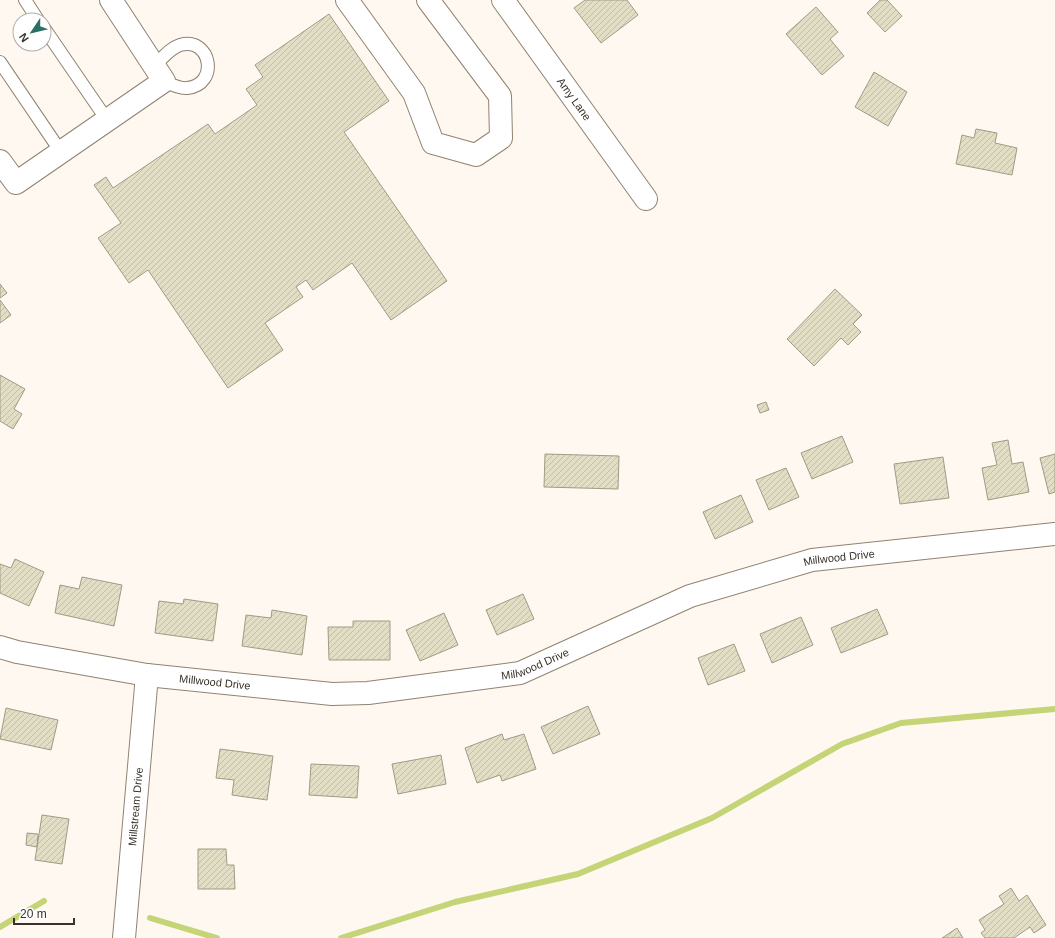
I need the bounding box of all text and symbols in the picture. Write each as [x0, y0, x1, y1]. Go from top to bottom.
north arrow [12, 12, 52, 52]
text: N [17, 31, 31, 44]
street label: Amy Lane [555, 75, 594, 123]
street label: Millwood Drive [802, 547, 875, 568]
street label: Millwood Drive [501, 646, 571, 681]
street label: Millwood Drive [179, 672, 251, 692]
street label: Millstream Drive [126, 767, 145, 846]
scale bar [14, 900, 74, 926]
text: 20 m [20, 907, 47, 921]

